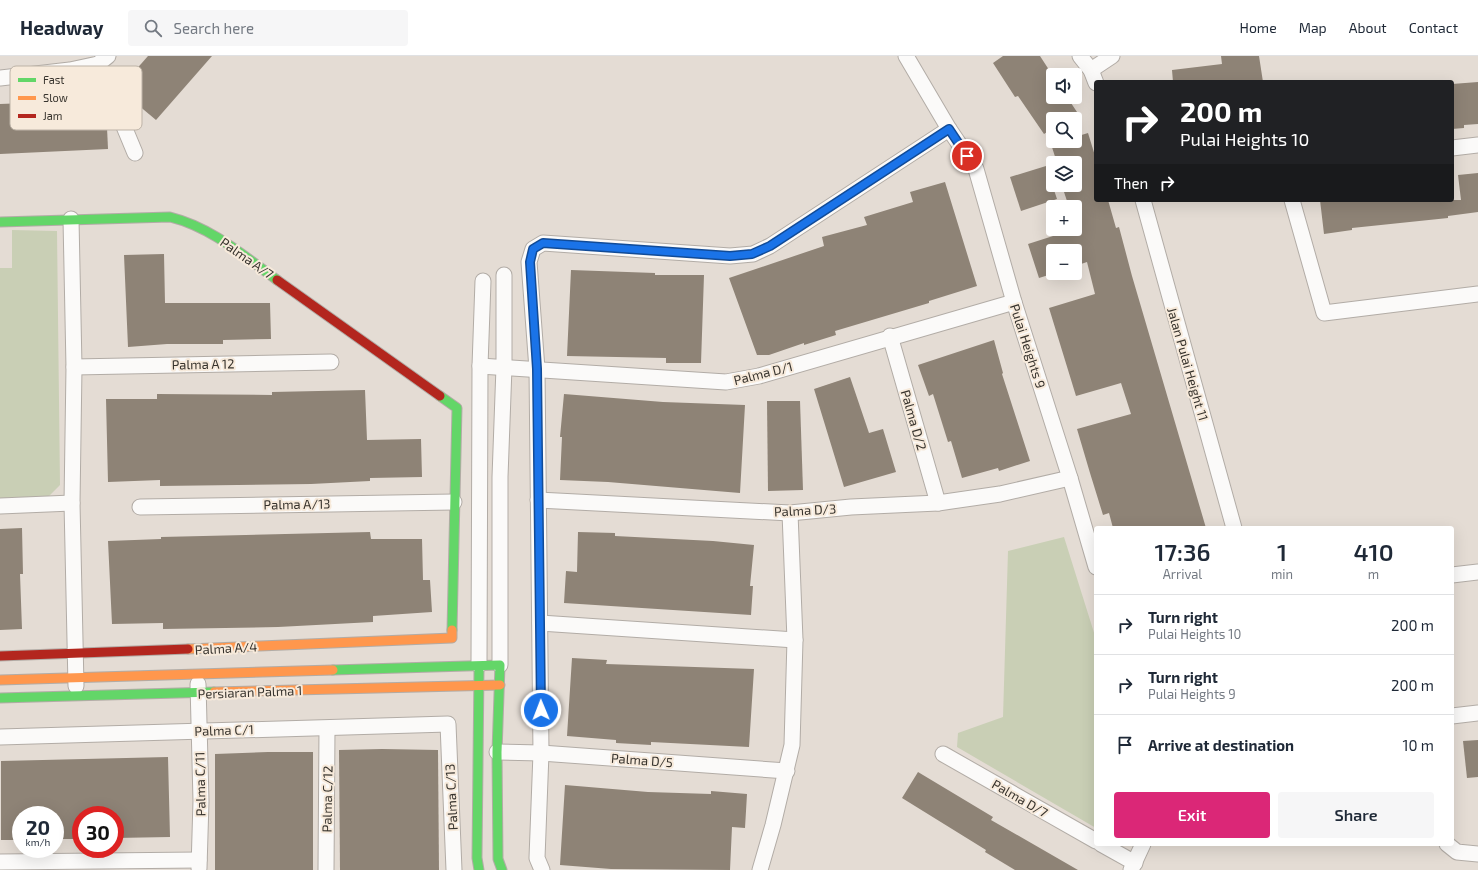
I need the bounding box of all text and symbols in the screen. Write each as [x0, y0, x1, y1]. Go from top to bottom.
search box [128, 10, 408, 46]
text: Headway [20, 16, 104, 39]
icon: search [142, 17, 164, 39]
text: Search here [174, 19, 254, 37]
text: Home [1240, 19, 1277, 36]
text: Map [1299, 19, 1327, 36]
text: About [1349, 19, 1387, 36]
text: Contact [1409, 19, 1458, 36]
legend [10, 66, 142, 130]
map controls [1046, 68, 1082, 280]
button: sound [1046, 68, 1082, 104]
text: Fast [43, 73, 65, 86]
text: Slow [43, 91, 68, 104]
text: 200 m [1180, 94, 1262, 128]
icon: right [1114, 96, 1166, 148]
text: Jam [43, 109, 62, 122]
button: search [1046, 112, 1082, 148]
text: Pulai Heights 10 [1180, 128, 1309, 150]
pin [950, 139, 984, 173]
icon: arrive [956, 145, 978, 167]
button: layers [1046, 156, 1082, 192]
icon: right [1156, 172, 1178, 194]
text: Then [1114, 174, 1148, 192]
button: + [1046, 200, 1082, 236]
street label: Palma A/7 [217, 234, 277, 282]
button: − [1046, 244, 1082, 280]
street label: Pulai Heights 9 [1007, 302, 1049, 390]
street label: Jalan Pulai Height 11 [1164, 306, 1212, 422]
street label: Palma A 12 [171, 355, 235, 373]
street label: Palma D/1 [732, 358, 794, 388]
street label: Palma D/2 [898, 388, 930, 452]
street label: Palma A/13 [263, 495, 331, 513]
street label: Palma D/3 [773, 500, 837, 520]
text: 17:36 [1154, 537, 1210, 566]
text: 1 [1277, 537, 1287, 566]
text: 410 [1354, 537, 1394, 566]
text: Arrival [1163, 566, 1202, 582]
text: min [1271, 566, 1293, 582]
text: m [1368, 566, 1379, 582]
text: Turn right [1148, 608, 1218, 626]
icon: right [1114, 614, 1136, 636]
text: 200 m [1391, 616, 1434, 634]
text: Pulai Heights 10 [1148, 626, 1241, 642]
street label: Palma A/4 [194, 638, 258, 658]
text: Turn right [1148, 668, 1218, 686]
icon: right [1114, 674, 1136, 696]
text: 200 m [1391, 676, 1434, 694]
street label: Persiaran Palma 1 [197, 682, 303, 702]
text: Pulai Heights 9 [1148, 686, 1236, 702]
position arrow [520, 689, 562, 731]
street label: Palma C/1 [194, 721, 254, 739]
icon: arrive [1114, 734, 1136, 756]
text: Arrive at destination [1148, 736, 1294, 754]
text: 10 m [1402, 736, 1434, 754]
street label: Palma D/5 [611, 750, 674, 770]
street label: Palma C/11 [191, 752, 209, 816]
street label: Palma C/13 [441, 763, 461, 831]
street label: Palma C/12 [318, 766, 336, 832]
street label: Palma D/7 [989, 776, 1051, 821]
button: Exit [1114, 792, 1270, 838]
button: Share [1278, 792, 1434, 838]
speed limit sign: 30 [72, 806, 124, 858]
text: 20 [26, 815, 50, 839]
text: km/h [26, 836, 50, 848]

